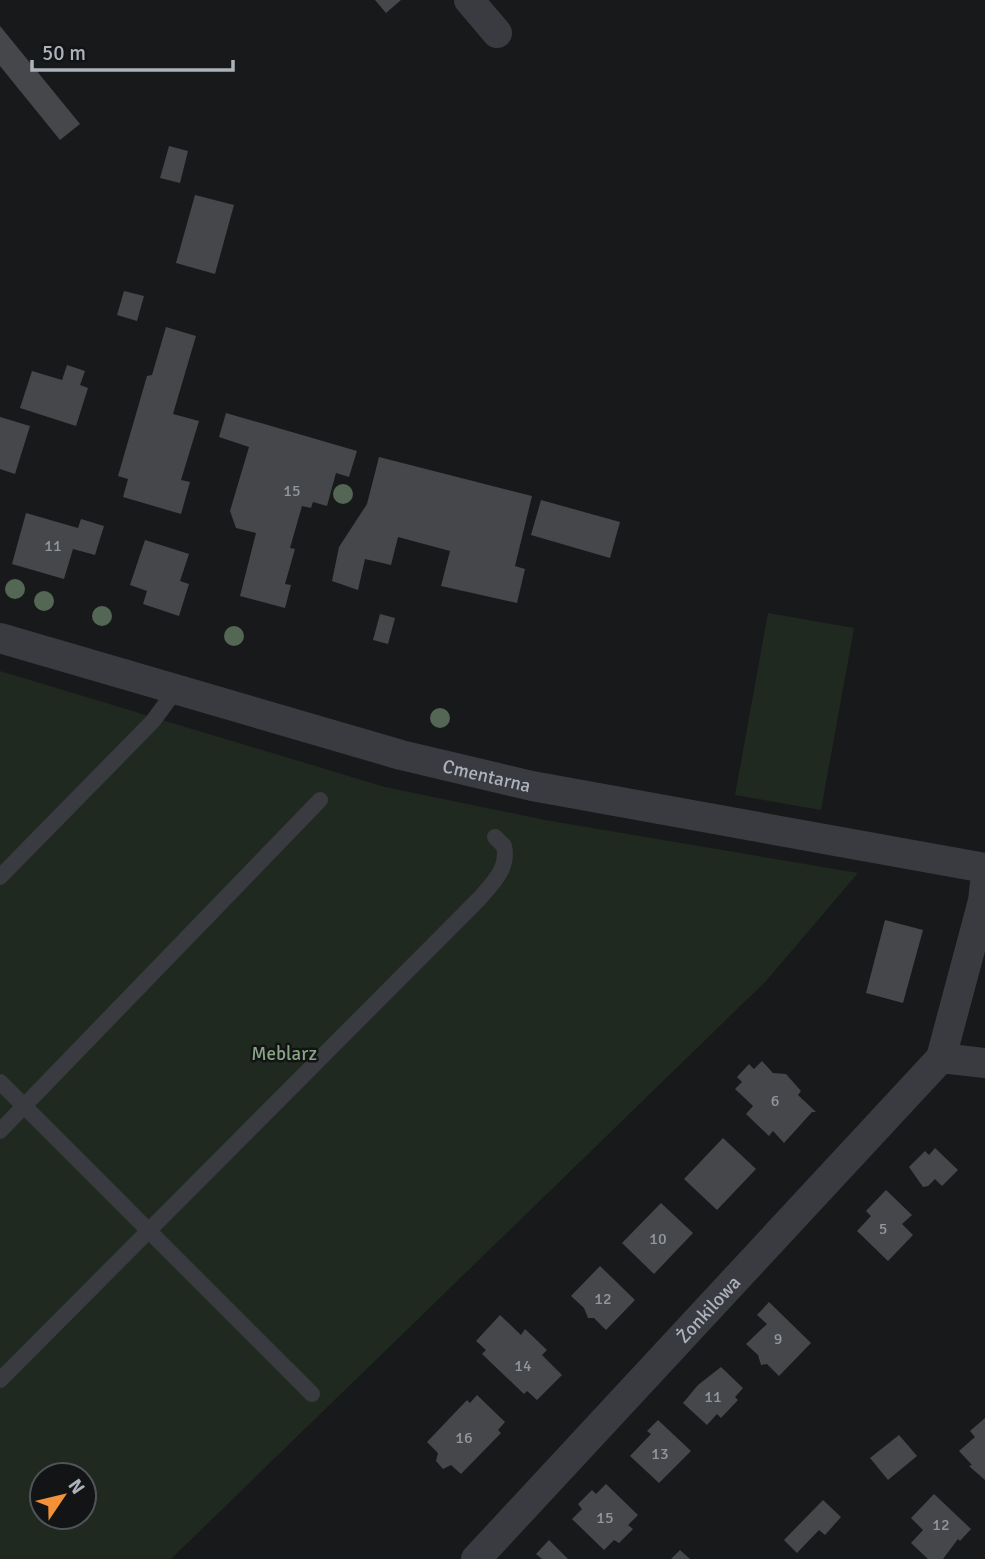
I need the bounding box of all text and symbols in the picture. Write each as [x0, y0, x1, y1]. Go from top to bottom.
scale bar [32, 28, 233, 72]
text: 50 m [42, 40, 86, 66]
house number: 15 [283, 481, 301, 501]
house number: 11 [44, 536, 62, 556]
street label: Cmentarna [440, 754, 533, 798]
park label: Meblarz [251, 1042, 317, 1066]
house number: 6 [771, 1091, 779, 1111]
house number: 5 [879, 1219, 887, 1239]
house number: 10 [649, 1229, 667, 1249]
street label: Żonkilowa [672, 1271, 746, 1348]
house number: 12 [594, 1289, 612, 1309]
house number: 9 [774, 1329, 782, 1349]
house number: 14 [514, 1356, 532, 1376]
house number: 11 [704, 1387, 722, 1407]
house number: 16 [455, 1428, 473, 1448]
house number: 13 [651, 1444, 669, 1464]
north arrow [28, 1461, 98, 1531]
text: N [62, 1475, 90, 1499]
house number: 15 [596, 1508, 614, 1528]
house number: 12 [932, 1515, 950, 1535]

